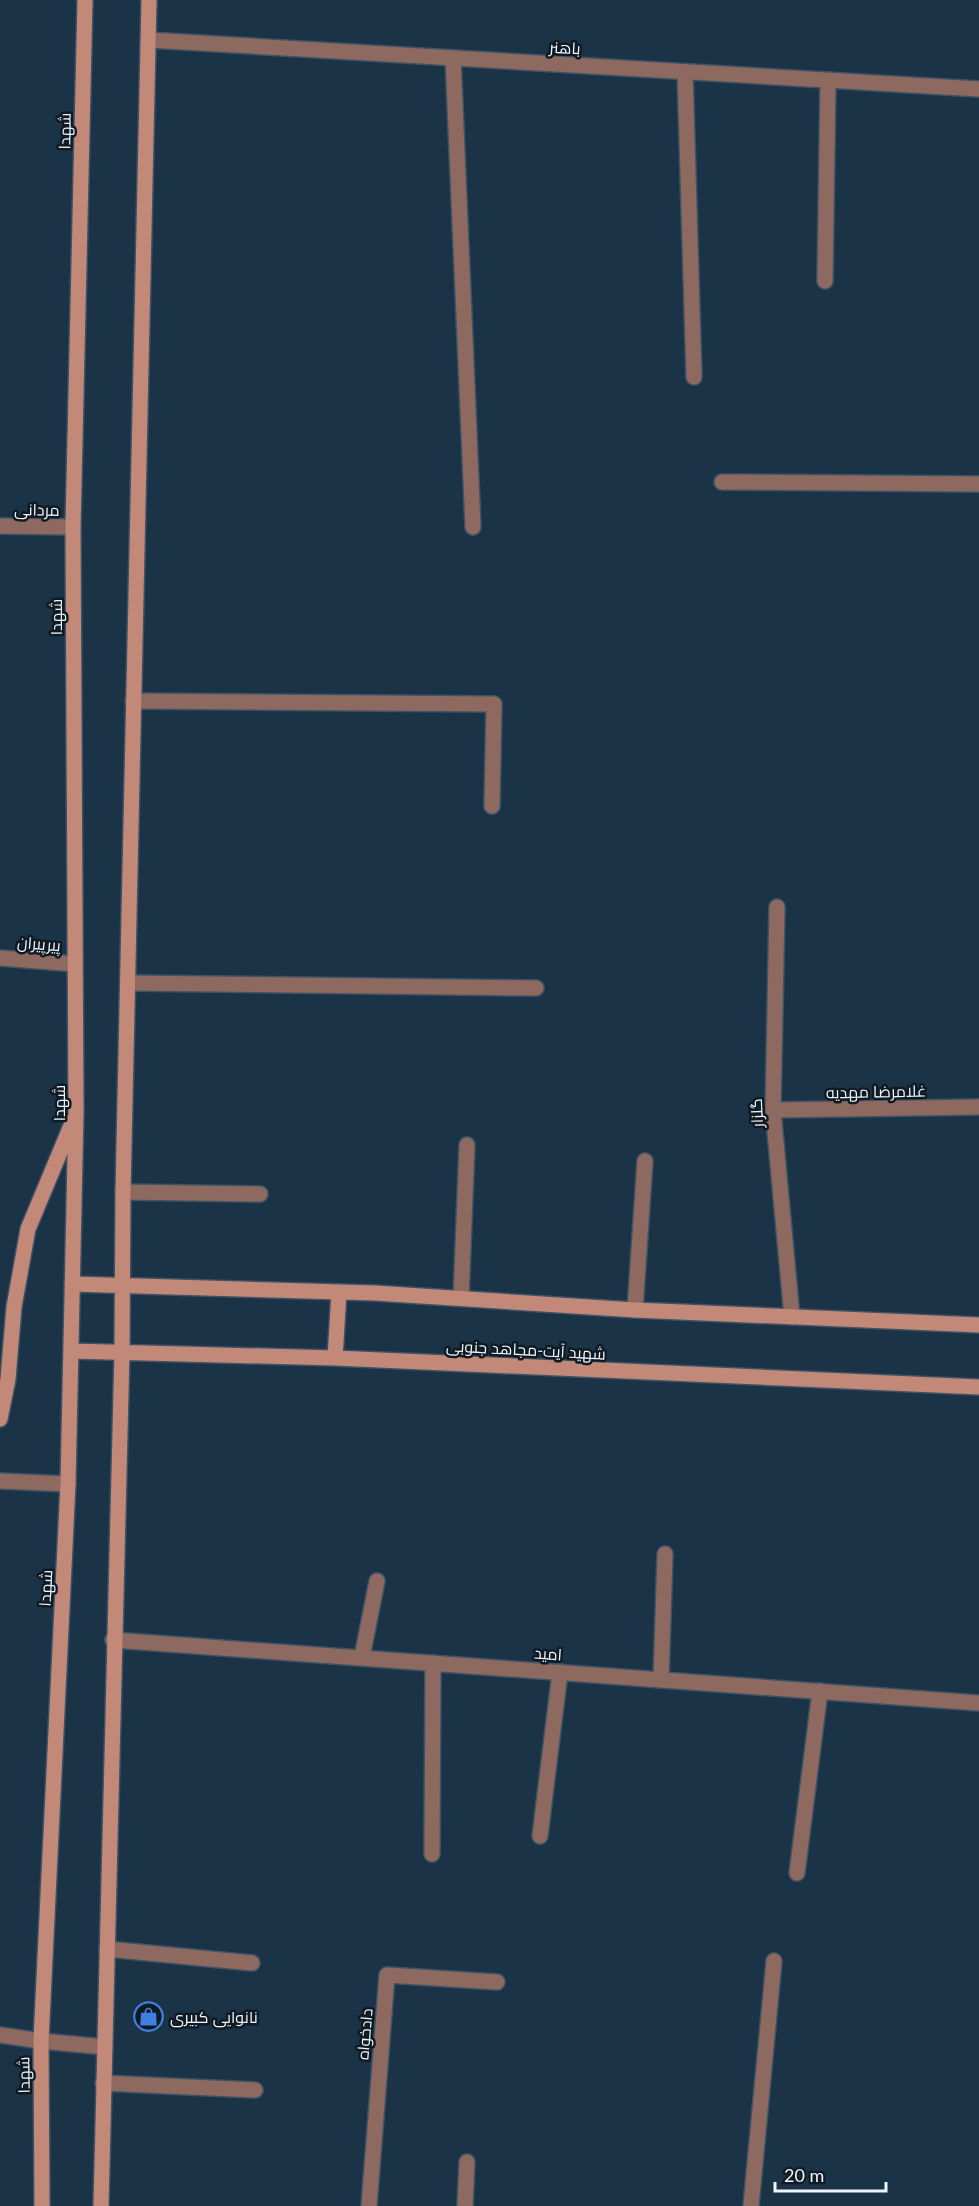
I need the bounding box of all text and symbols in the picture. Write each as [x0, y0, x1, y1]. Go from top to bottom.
street label: باهنر [548, 37, 581, 58]
street label: شهدا [54, 113, 76, 150]
street label: مردانی [14, 499, 60, 521]
street label: شهدا [46, 599, 67, 635]
street label: پیرپیران [16, 932, 62, 957]
street label: غلامرضا مهدیه [826, 1081, 926, 1103]
street label: شهدا [49, 1085, 70, 1121]
street label: گلزار [746, 1098, 767, 1129]
street label: شهید آیت-مجاهد جنوبی [445, 1335, 606, 1365]
street label: شهدا [35, 1569, 57, 1607]
street label: امید [533, 1643, 563, 1664]
shop icon: نانوایی کبیری [133, 2000, 165, 2032]
place label: نانوایی کبیری [170, 2007, 258, 2028]
street label: دادخواه [352, 2007, 377, 2061]
street label: شهدا [13, 2056, 35, 2093]
scale bar [775, 2155, 886, 2193]
text: 20 m [784, 2164, 824, 2186]

